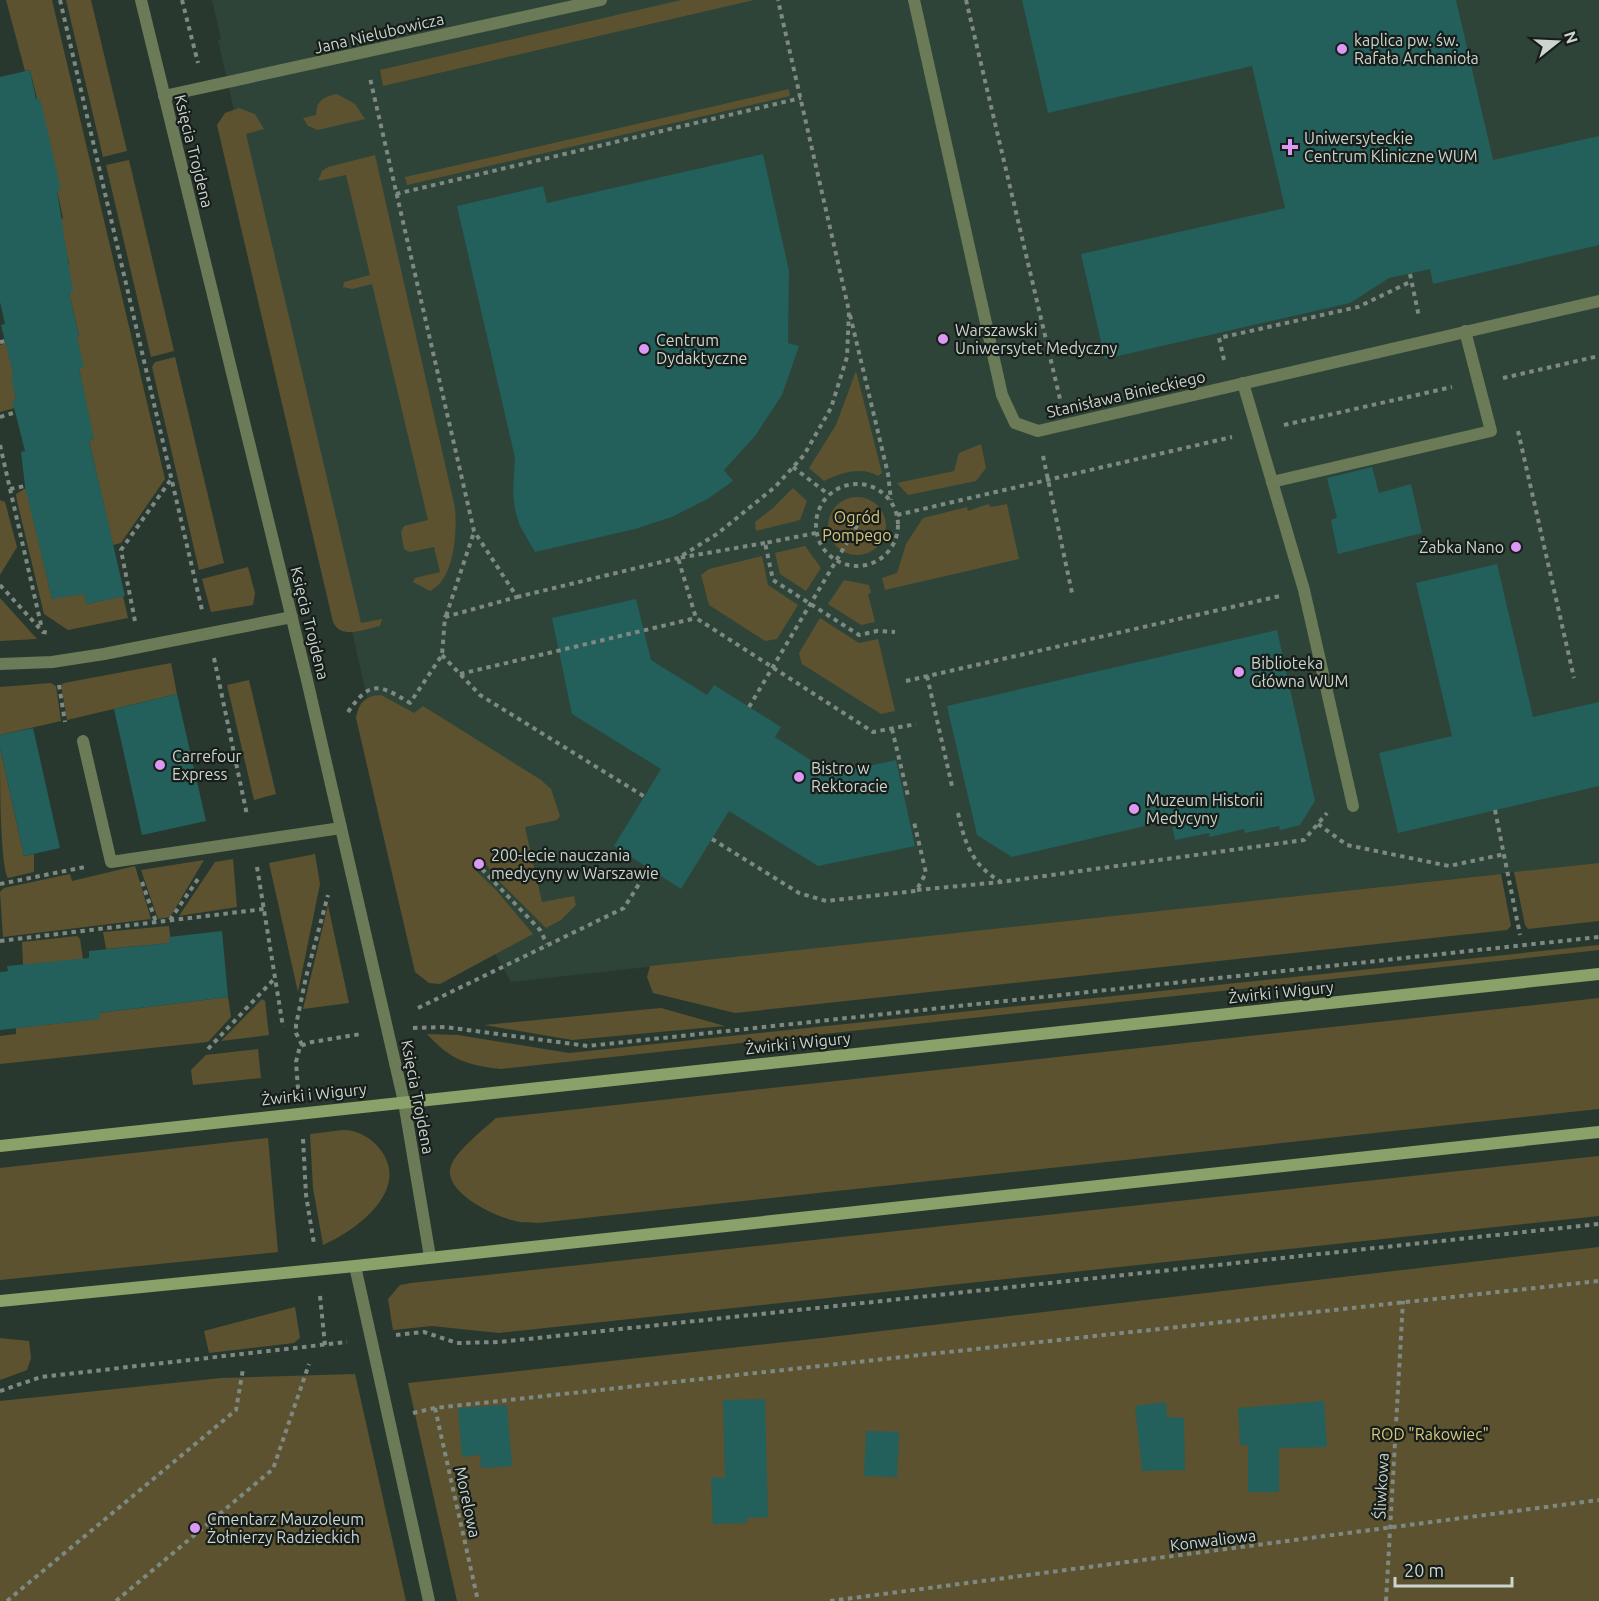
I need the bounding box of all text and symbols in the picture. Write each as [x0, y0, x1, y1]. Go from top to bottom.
street label: Jana Nielubowicza [312, 9, 446, 57]
north arrow [1527, 12, 1587, 72]
text: N [1561, 29, 1582, 46]
place label: kaplica pw. św. Rafała Archanioła [1354, 31, 1479, 67]
marker: kaplica pw. św. Rafała Archanioła [1335, 42, 1349, 56]
street label: Księcia Trojdena [171, 93, 217, 209]
place label: Uniwersyteckie Centrum Kliniczne WUM [1304, 129, 1478, 165]
marker: Uniwersyteckie Centrum Kliniczne WUM [1281, 138, 1299, 156]
place label: Warszawski Uniwersytet Medyczny [955, 321, 1118, 357]
place label: Centrum Dydaktyczne [656, 331, 747, 367]
marker: Warszawski Uniwersytet Medyczny [936, 332, 950, 346]
marker: Centrum Dydaktyczne [637, 342, 651, 356]
street label: Stanisława Binieckiego [1045, 367, 1207, 421]
park label: Ogród Pompego [822, 508, 892, 544]
place label: Żabka Nano [1419, 538, 1504, 556]
marker: Żabka Nano [1509, 540, 1523, 554]
street label: Księcia Trojdena [287, 565, 333, 681]
place label: Biblioteka Główna WUM [1251, 654, 1348, 690]
marker: Biblioteka Główna WUM [1232, 665, 1246, 679]
place label: Carrefour Express [172, 747, 242, 783]
marker: Carrefour Express [153, 758, 167, 772]
place label: Bistro w Rektoracie [811, 759, 888, 795]
marker: Bistro w Rektoracie [792, 770, 806, 784]
place label: Muzeum Historii Medycyny [1146, 791, 1263, 827]
marker: Muzeum Historii Medycyny [1127, 802, 1141, 816]
place label: 200-lecie nauczania medycyny w Warszawie [491, 846, 659, 882]
marker: 200-lecie nauczania medycyny w Warszawie [472, 857, 486, 871]
street label: Żwirki i Wigury [1227, 977, 1335, 1006]
street label: Żwirki i Wigury [744, 1028, 852, 1057]
street label: Księcia Trojdena [398, 1038, 438, 1156]
street label: Żwirki i Wigury [260, 1079, 368, 1108]
park label: ROD "Rakowiec" [1371, 1425, 1489, 1443]
street label: Śliwkowa [1369, 1452, 1392, 1520]
street label: Morelowa [452, 1465, 484, 1539]
place label: Cmentarz Mauzoleum Żołnierzy Radzieckich [207, 1510, 364, 1546]
marker: Cmentarz Mauzoleum Żołnierzy Radzieckich [188, 1521, 202, 1535]
street label: Konwaliowa [1169, 1526, 1257, 1554]
scale bar [1395, 1550, 1512, 1588]
text: 20 m [1404, 1560, 1444, 1580]

